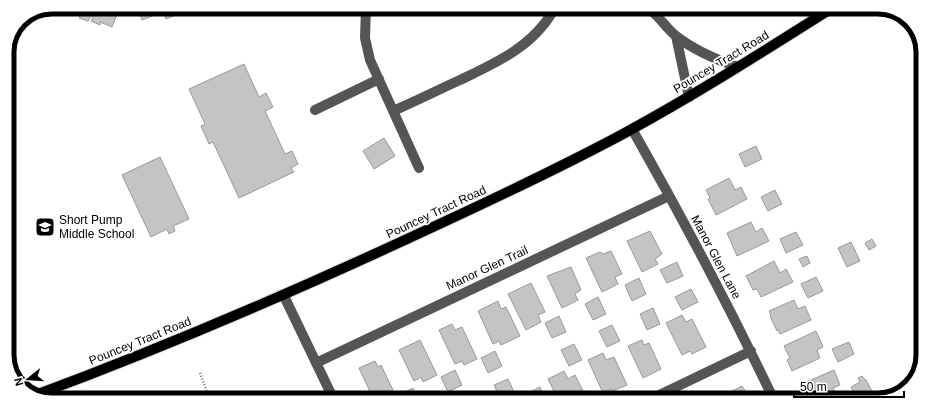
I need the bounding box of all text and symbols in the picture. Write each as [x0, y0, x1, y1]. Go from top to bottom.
street label: Pouncey Tract Road [671, 28, 771, 96]
street label: Pouncey Tract Road [384, 183, 488, 241]
place label: Short Pump Middle School [59, 213, 134, 241]
street label: Manor Glen Lane [688, 213, 744, 302]
school or university icon: Short Pump Middle School [34, 216, 56, 238]
street label: Manor Glen Trail [444, 243, 530, 293]
street label: Pouncey Tract Road [87, 314, 193, 368]
north arrow [8, 359, 48, 399]
scale bar [794, 373, 904, 399]
text: N [12, 376, 25, 387]
text: 50 m [800, 380, 827, 394]

